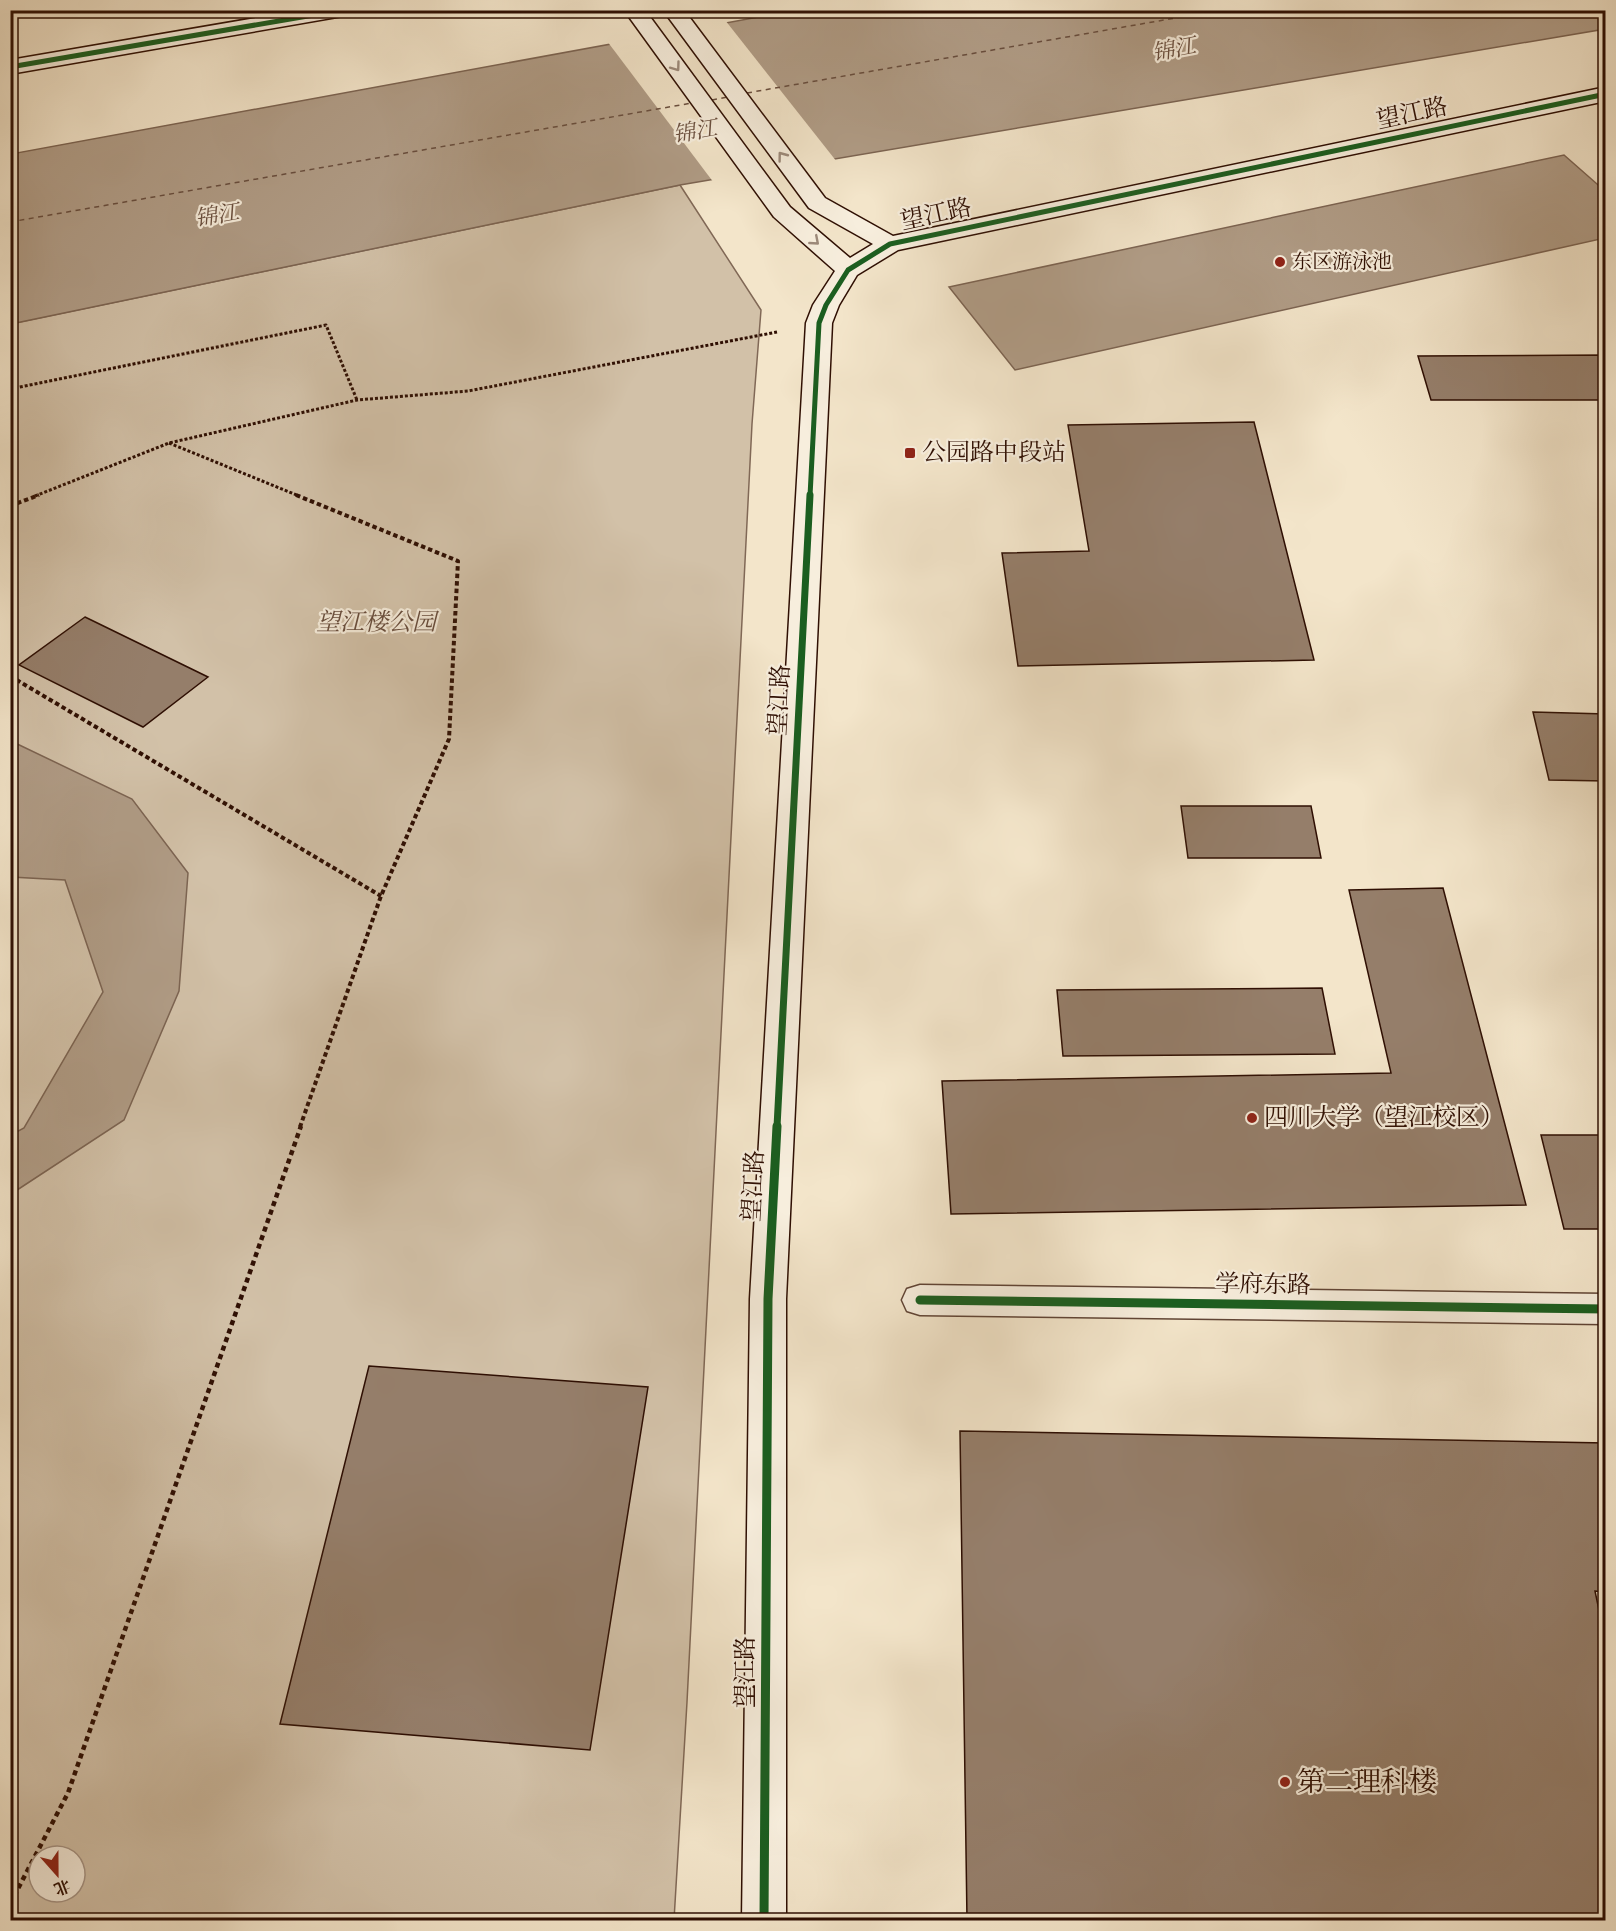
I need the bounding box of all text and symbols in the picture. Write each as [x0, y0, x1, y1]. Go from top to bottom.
water label: 锦江 [1150, 32, 1201, 67]
one-way arrow [669, 60, 680, 71]
street label: 望江路 [1374, 92, 1450, 136]
water label: 锦江 [671, 114, 722, 149]
one-way arrow [778, 152, 789, 163]
street label: 望江路 [898, 193, 974, 237]
water label: 锦江 [193, 198, 244, 233]
one-way arrow [808, 234, 819, 245]
place label: 东区游泳池 [1292, 250, 1392, 275]
marker: 东区游泳池 [1273, 255, 1287, 269]
place label: 公园路中段站 [922, 438, 1066, 468]
marker: 公园路中段站 [903, 446, 917, 460]
park label: 望江楼公园 [316, 608, 440, 638]
street label: 望江路 [763, 663, 797, 737]
place label: 四川大学（望江校区） [1264, 1103, 1504, 1133]
marker: 四川大学（望江校区） [1245, 1111, 1259, 1125]
street label: 望江路 [737, 1149, 771, 1223]
street label: 学府东路 [1215, 1269, 1311, 1301]
street label: 望江路 [731, 1636, 761, 1708]
place label: 第二理科楼 [1297, 1765, 1437, 1800]
marker: 第二理科楼 [1278, 1775, 1292, 1789]
north arrow [27, 1844, 87, 1904]
text: 北 [51, 1875, 73, 1899]

